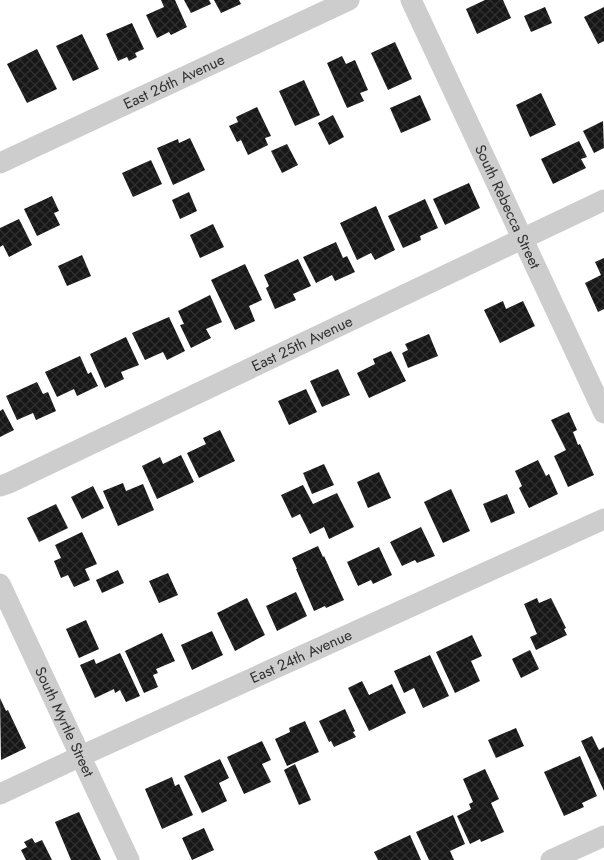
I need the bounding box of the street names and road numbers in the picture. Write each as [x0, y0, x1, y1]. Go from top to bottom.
street label: East 26th Avenue [120, 48, 229, 115]
street label: South Rebecca Street [469, 141, 546, 273]
street label: East 25th Avenue [248, 310, 356, 377]
street label: East 24th Avenue [246, 624, 356, 689]
street label: South Myrtle Street [29, 663, 100, 781]

